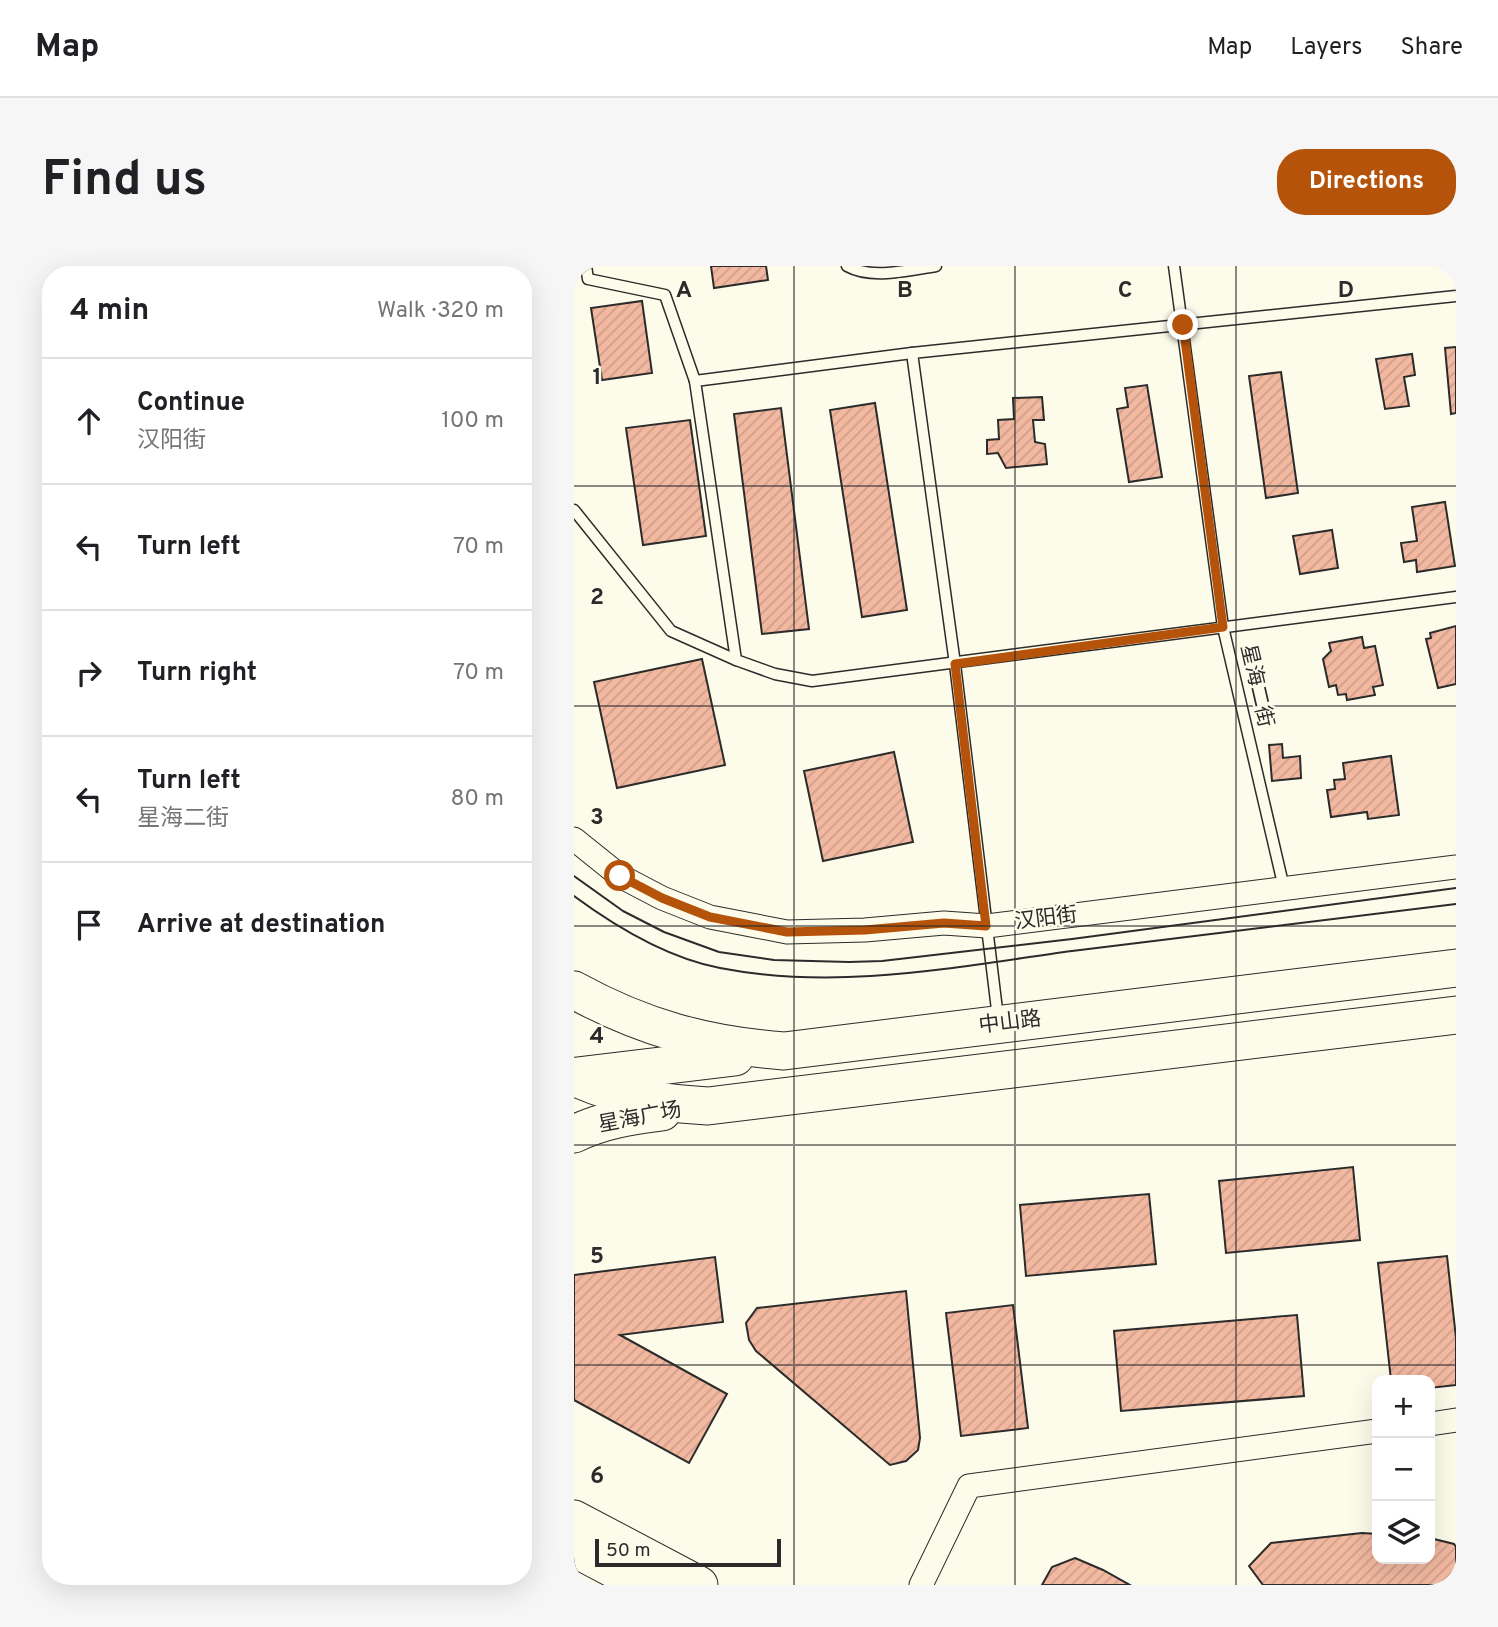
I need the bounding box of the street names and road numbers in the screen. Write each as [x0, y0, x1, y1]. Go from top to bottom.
street label: 星海二街 [1233, 642, 1279, 730]
street label: 汉阳街 [1013, 902, 1079, 936]
street label: 中山路 [977, 1006, 1043, 1040]
street label: 星海广场 [596, 1097, 684, 1139]

